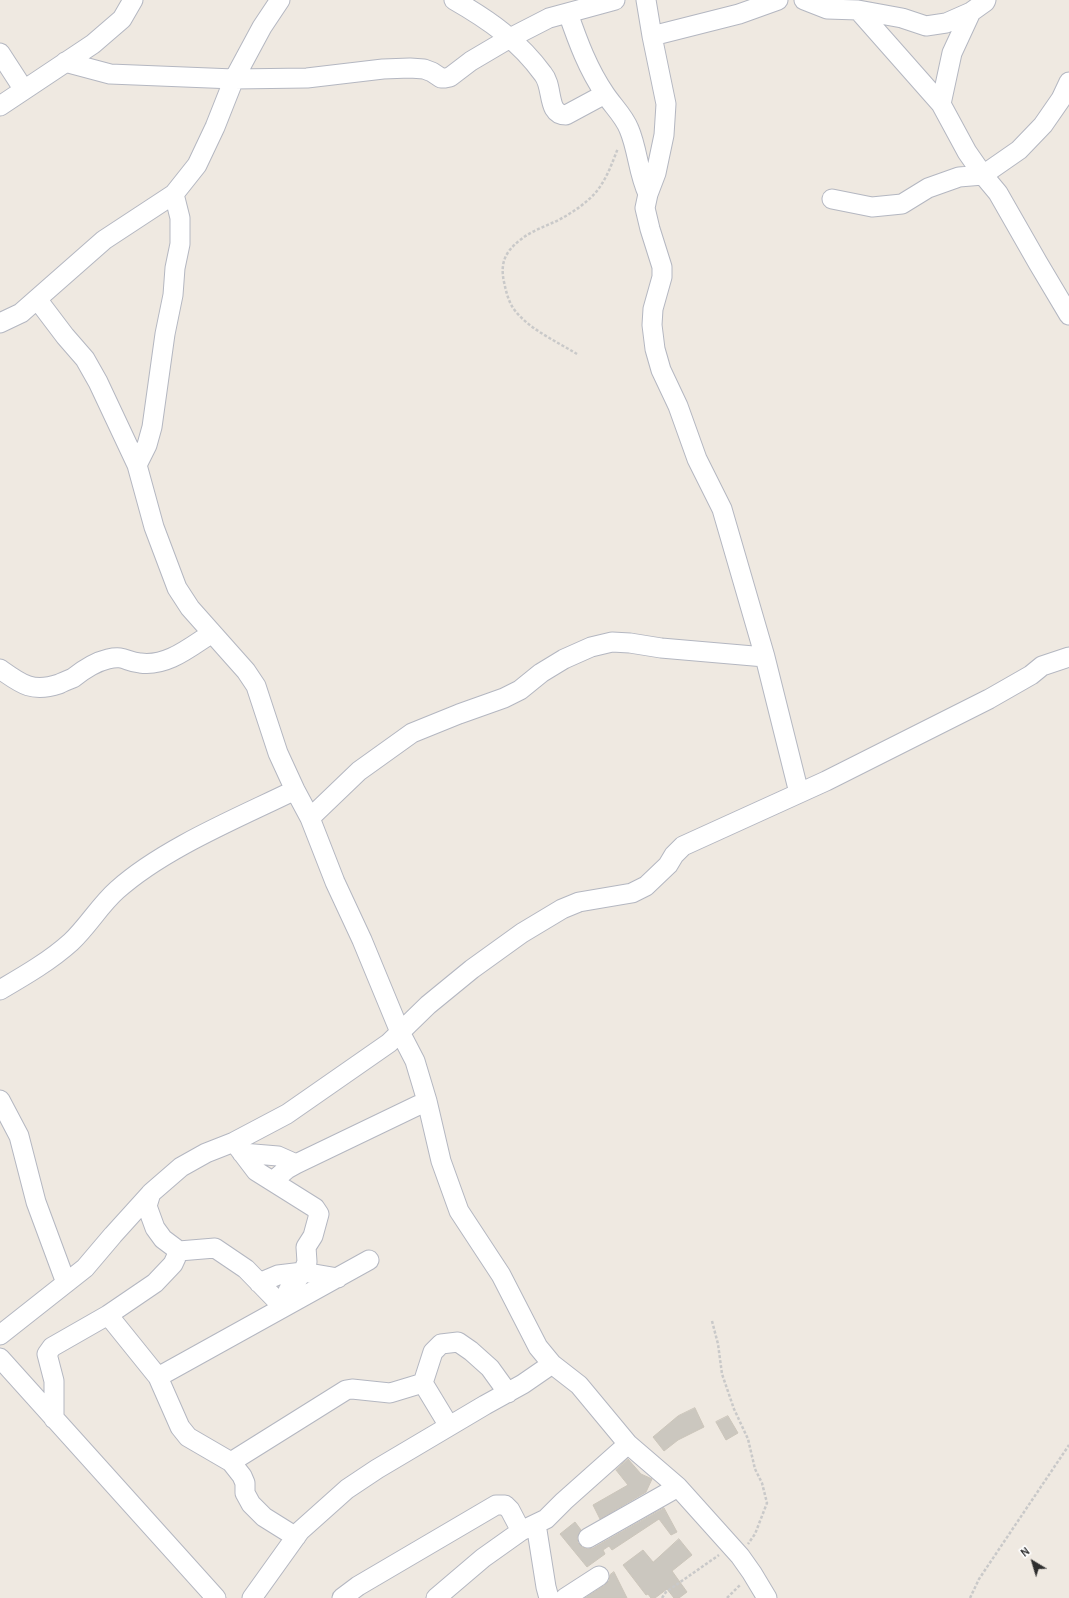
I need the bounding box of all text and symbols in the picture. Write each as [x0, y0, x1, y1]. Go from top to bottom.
north arrow [1013, 1542, 1053, 1582]
text: N [1018, 1545, 1032, 1560]

